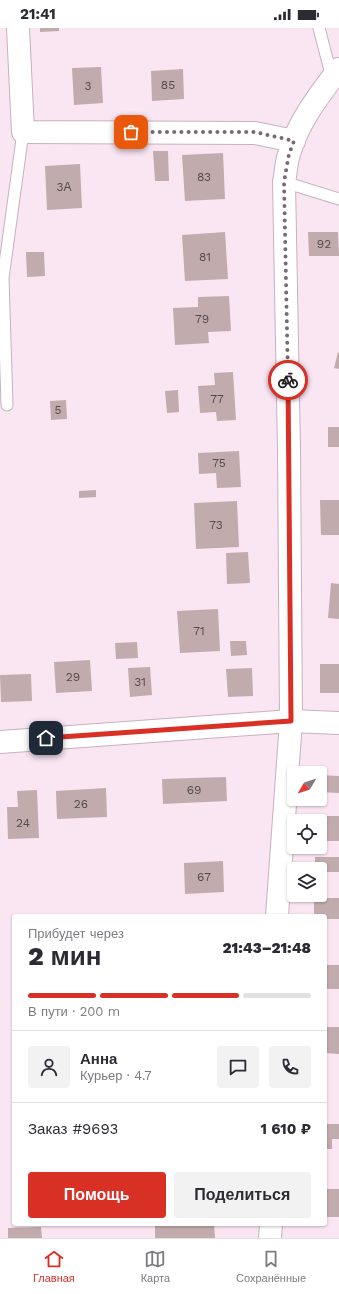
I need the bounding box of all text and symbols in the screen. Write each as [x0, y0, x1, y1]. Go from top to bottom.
text: 21:41 [20, 5, 56, 23]
house number: 85 [161, 78, 175, 92]
house number: 3 [85, 79, 92, 93]
pin [114, 115, 148, 149]
icon: bag [120, 121, 142, 143]
house number: 83 [197, 170, 211, 184]
house number: 3А [57, 180, 72, 194]
house number: 92 [317, 237, 331, 251]
house number: 81 [199, 250, 211, 264]
house number: 79 [195, 312, 209, 326]
courier [268, 360, 308, 400]
icon: bike [277, 369, 299, 391]
house number: 77 [210, 392, 224, 406]
house number: 5 [55, 403, 62, 417]
house number: 75 [212, 456, 226, 470]
house number: 73 [209, 518, 223, 532]
house number: 71 [193, 624, 205, 638]
house number: 29 [66, 670, 80, 684]
house number: 31 [134, 675, 146, 689]
pin [29, 721, 63, 755]
icon: home [35, 727, 57, 749]
north arrow [287, 766, 327, 806]
map controls [287, 766, 327, 902]
house number: 69 [187, 783, 201, 797]
house number: 26 [74, 797, 88, 811]
button: locate [287, 814, 327, 854]
house number: 24 [16, 816, 30, 830]
button: layers [287, 862, 327, 902]
house number: 67 [197, 870, 211, 884]
text: Прибудет через [28, 926, 124, 941]
text: 21:43–21:48 [222, 939, 311, 957]
text: 2 мин [28, 941, 102, 971]
text: В пути · 200 m [28, 1004, 120, 1019]
button: person [28, 1046, 70, 1088]
button: chat [217, 1046, 259, 1088]
button: phone [269, 1046, 311, 1088]
text: Анна [80, 1050, 117, 1068]
text: Курьер · 4.7 [80, 1068, 152, 1083]
text: Заказ #9693 [28, 1120, 118, 1138]
text: 1 610 ₽ [261, 1120, 311, 1138]
button: Помощь [28, 1172, 166, 1218]
button: Поделиться [174, 1172, 311, 1218]
tab: Главная [33, 1248, 75, 1285]
tab: Карта [141, 1248, 170, 1285]
tab: Сохранённые [236, 1248, 306, 1285]

